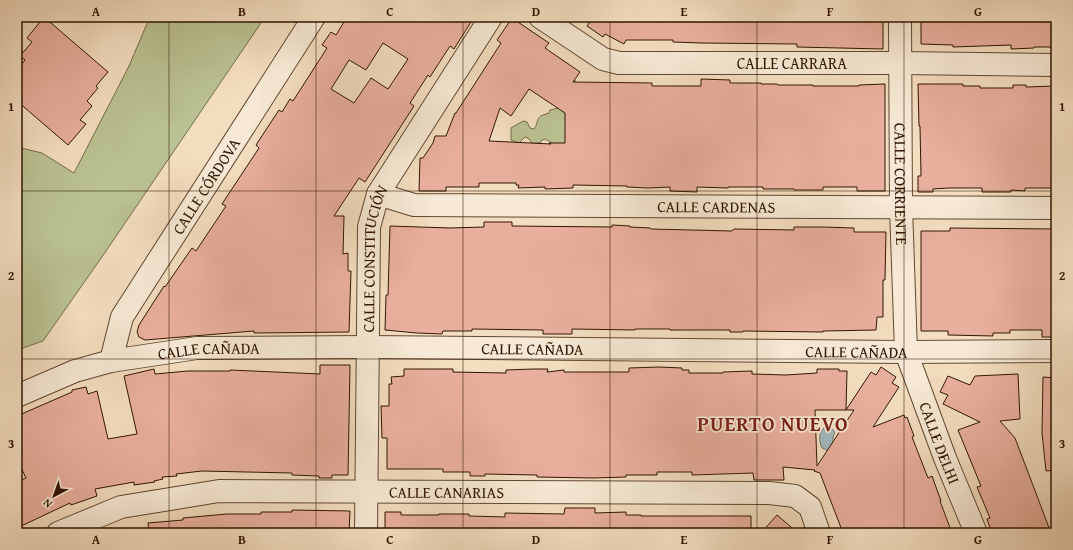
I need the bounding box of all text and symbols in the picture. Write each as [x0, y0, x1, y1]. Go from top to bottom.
text: A [92, 2, 101, 21]
text: B [238, 2, 246, 21]
text: C [386, 2, 394, 21]
text: D [532, 2, 540, 21]
text: E [681, 2, 688, 21]
text: F [827, 2, 834, 21]
text: G [974, 2, 982, 21]
street label: CALLE CARRARA [737, 51, 847, 75]
text: 1 [8, 97, 14, 116]
text: 1 [1059, 97, 1065, 116]
street label: CALLE CORRIENTE [889, 123, 914, 246]
street label: CALLE CÓRDOVA [166, 133, 246, 239]
street label: CALLE CONSTITUCIÓN [356, 179, 393, 333]
street label: CALLE CARDENAS [657, 194, 776, 219]
text: 2 [8, 266, 15, 285]
text: 2 [1059, 266, 1066, 285]
street label: CALLE CAÑADA [156, 336, 260, 366]
street label: CALLE CAÑADA [481, 336, 584, 361]
street label: CALLE CAÑADA [805, 339, 908, 364]
street label: CALLE DELHI [913, 398, 966, 488]
district label: PUERTO NUEVO [697, 409, 849, 438]
text: 3 [8, 434, 14, 453]
text: 3 [1059, 434, 1065, 453]
north arrow [34, 476, 74, 516]
street label: CALLE CANARIAS [389, 480, 504, 504]
text: N [39, 495, 55, 512]
text: A [92, 530, 101, 549]
text: B [238, 530, 246, 549]
text: C [386, 530, 394, 549]
text: D [532, 530, 540, 549]
text: E [681, 530, 688, 549]
text: F [827, 530, 834, 549]
text: G [974, 530, 982, 549]

